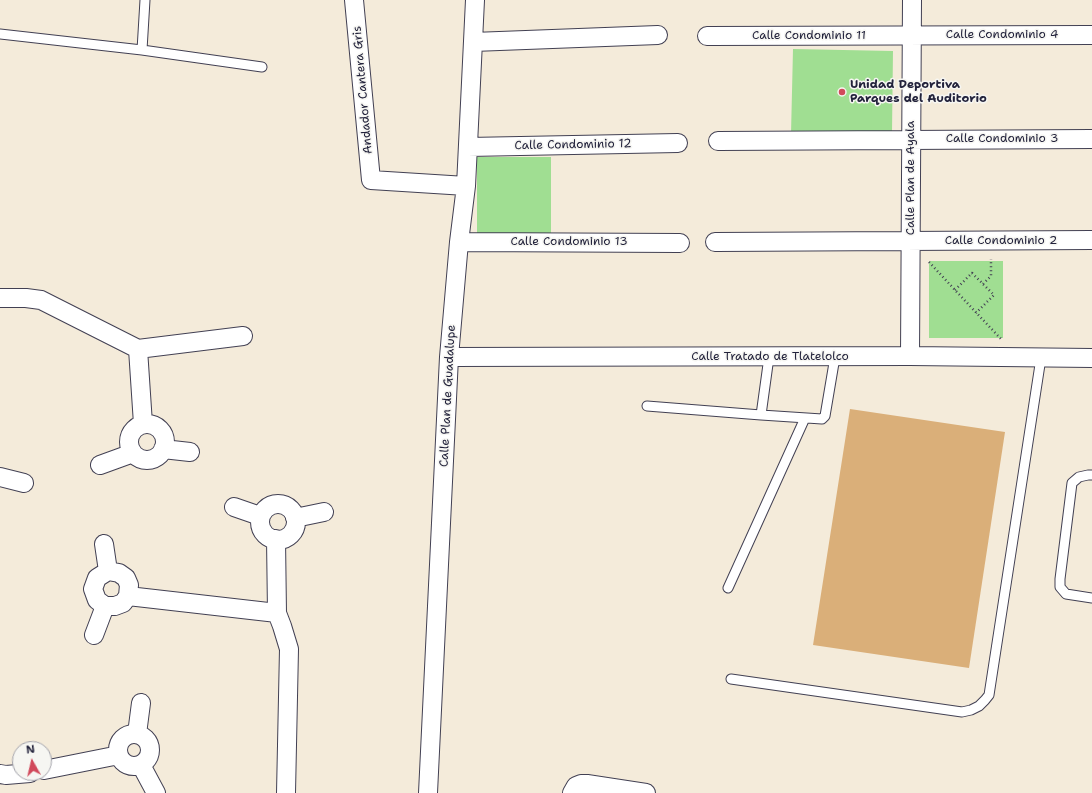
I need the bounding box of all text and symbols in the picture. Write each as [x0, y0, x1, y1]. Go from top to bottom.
street label: Andador Cantera Gris [350, 25, 376, 155]
street label: Calle Condominio 4 [946, 28, 1058, 42]
street label: Calle Condominio 11 [752, 29, 866, 43]
place label: Unidad Deportiva Parques del Auditorio [850, 78, 987, 106]
marker: Unidad Deportiva Parques del Auditorio [837, 87, 847, 97]
street label: Calle Plan de Ayala [904, 121, 918, 235]
street label: Calle Condominio 3 [946, 132, 1058, 146]
street label: Calle Condominio 12 [514, 137, 632, 153]
street label: Calle Condominio 2 [945, 234, 1057, 248]
street label: Calle Condominio 13 [510, 235, 628, 249]
street label: Calle Plan de Guadalupe [437, 324, 459, 468]
street label: Calle Tratado de Tlatelolco [691, 350, 849, 364]
north arrow [12, 741, 52, 781]
text: N [25, 742, 36, 758]

